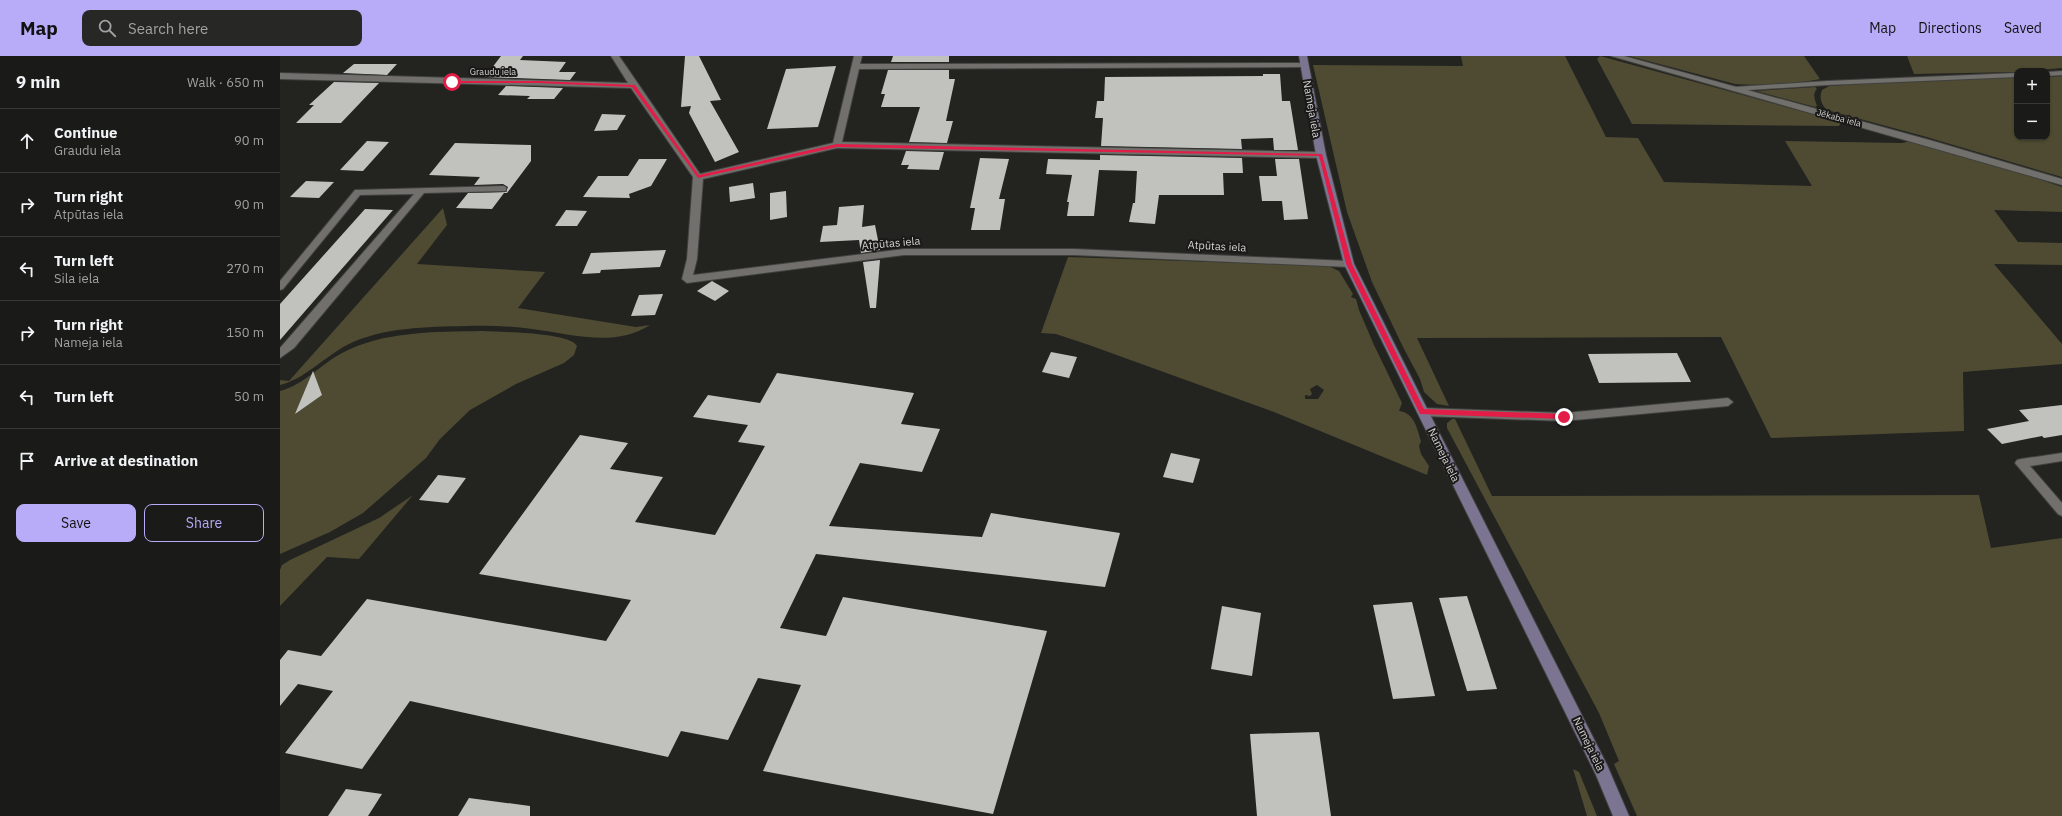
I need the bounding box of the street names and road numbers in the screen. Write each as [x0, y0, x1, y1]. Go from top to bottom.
street label: Graudu iela [470, 66, 516, 77]
street label: Nameja iela [1300, 79, 1324, 139]
street label: Jēkaba iela [1816, 106, 1863, 129]
street label: Atpūtas iela [861, 233, 921, 253]
street label: Atpūtas iela [1187, 237, 1247, 255]
street label: Nameja iela [1425, 426, 1463, 484]
street label: Nameja iela [1570, 715, 1608, 773]

